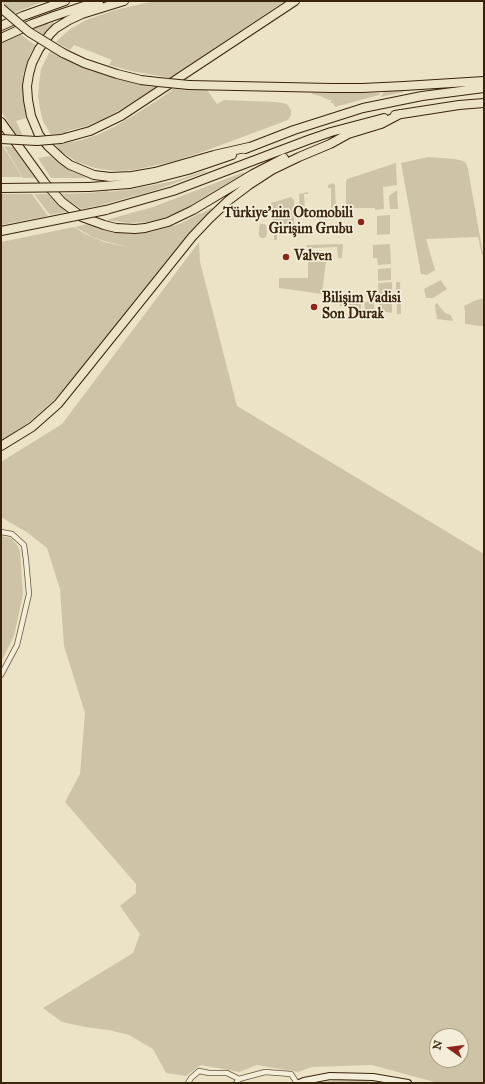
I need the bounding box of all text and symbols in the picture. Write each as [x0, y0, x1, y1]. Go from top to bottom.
place label: Türkiye'nin Otomobili Girişim Grubu [223, 206, 353, 238]
marker: Türkiye'nin Otomobili Girişim Grubu [356, 217, 366, 227]
place label: Valven [294, 249, 332, 265]
marker: Valven [281, 252, 291, 262]
place label: Bilişim Vadisi Son Durak [322, 291, 401, 324]
marker: Bilişim Vadisi Son Durak [309, 302, 319, 312]
north arrow [429, 1028, 469, 1068]
text: N [430, 1039, 445, 1051]

